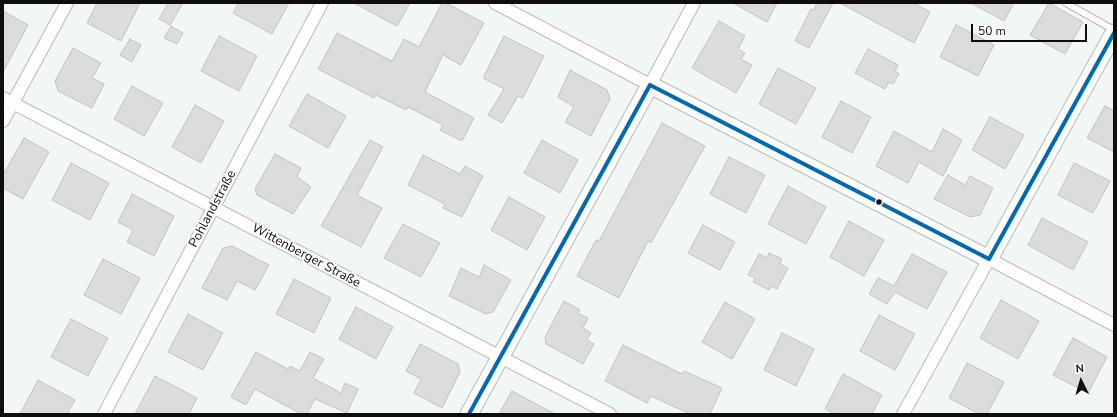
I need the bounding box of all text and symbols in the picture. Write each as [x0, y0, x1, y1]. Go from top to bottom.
scale bar [973, 16, 1089, 42]
text: 50 m [978, 23, 1006, 39]
street label: Pohlandstraße [186, 168, 240, 250]
unlabelled marker [874, 197, 884, 207]
street label: Wittenberger Straße [249, 221, 363, 291]
north arrow [1061, 361, 1101, 401]
text: N [1075, 361, 1085, 376]

